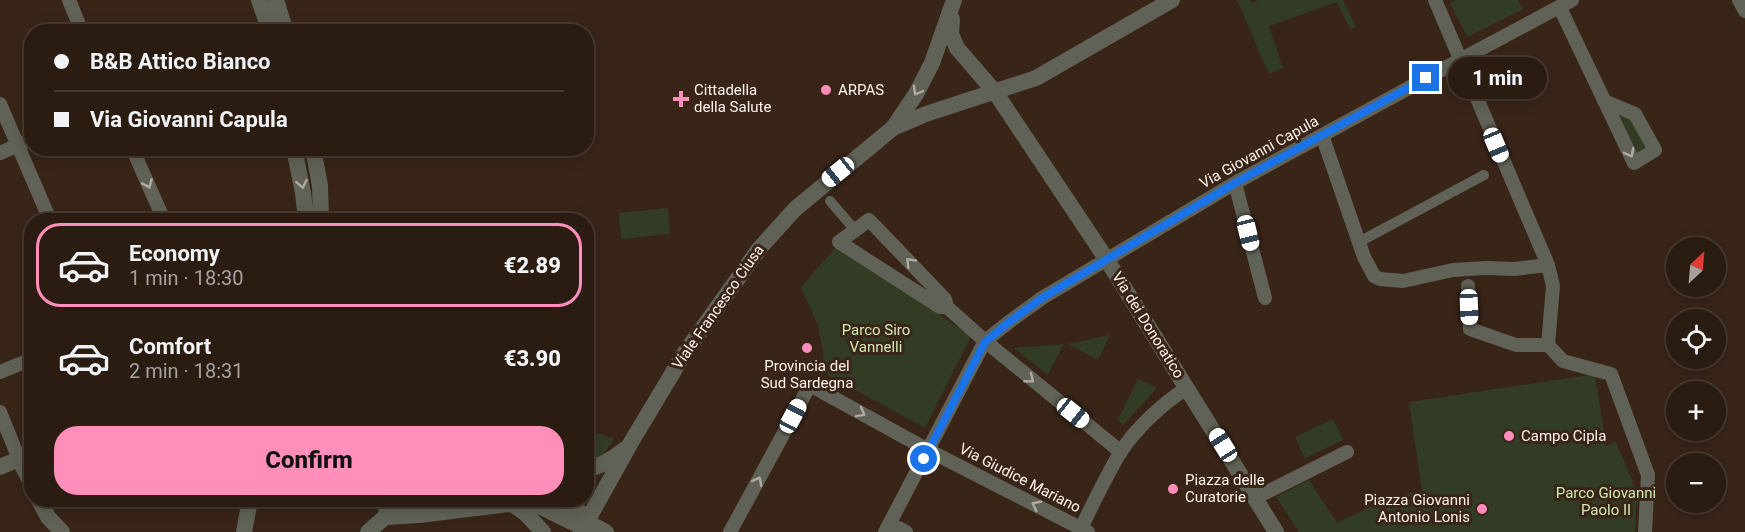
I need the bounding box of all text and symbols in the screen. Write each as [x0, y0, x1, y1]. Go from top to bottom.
text: B&B Attico Bianco [90, 49, 271, 74]
callout: 1 min [1447, 57, 1546, 99]
route end [1412, 64, 1439, 91]
text: 1 min [1472, 66, 1523, 90]
place label: Cittadella della Salute [694, 81, 771, 116]
place label: ARPAS [838, 81, 884, 99]
marker: ARPAS [819, 83, 833, 97]
one-way arrow [912, 85, 924, 96]
marker: Cittadella della Salute [672, 90, 690, 108]
text: Via Giovanni Capula [90, 107, 288, 132]
street label: Via Giovanni Capula [1196, 112, 1322, 192]
car [1481, 125, 1511, 165]
one-way arrow [1622, 147, 1634, 158]
car [818, 154, 858, 190]
one-way arrow [141, 178, 153, 189]
one-way arrow [295, 179, 308, 189]
car [1235, 213, 1261, 253]
north arrow [1666, 237, 1726, 297]
map controls [1666, 237, 1726, 513]
icon: car [57, 238, 111, 292]
text: Economy [129, 241, 220, 266]
street label: Viale Francesco Ciusa [668, 242, 768, 372]
text: €2.89 [504, 253, 561, 278]
one-way arrow [906, 259, 917, 269]
text: 1 min · 18:30 [129, 266, 244, 290]
street label: Via dei Donoratico [1108, 268, 1188, 382]
car [1459, 289, 1479, 325]
button: locate [1666, 309, 1726, 369]
park label: Parco Siro Vannelli [842, 321, 910, 356]
icon: car [57, 331, 111, 385]
text: Comfort [129, 334, 211, 359]
marker: Provincia del Sud Sardegna [800, 341, 814, 355]
text: €3.90 [504, 346, 561, 371]
place label: Provincia del Sud Sardegna [761, 357, 853, 392]
text: 2 min · 18:31 [129, 359, 244, 383]
one-way arrow [1024, 371, 1035, 382]
button: + [1666, 381, 1726, 441]
car [1053, 395, 1093, 431]
car [777, 396, 809, 436]
one-way arrow [855, 406, 866, 417]
car [1206, 425, 1240, 465]
button: Confirm [54, 426, 564, 495]
place label: Campo Cipla [1521, 427, 1606, 445]
marker: Campo Cipla [1502, 429, 1516, 443]
street label: Via Giudice Mariano [956, 440, 1084, 516]
route start [910, 445, 937, 472]
button: − [1666, 453, 1726, 513]
place label: Piazza delle Curatorie [1185, 471, 1265, 506]
one-way arrow [751, 476, 762, 487]
marker: Piazza delle Curatorie [1166, 482, 1180, 496]
park label: Parco Giovanni Paolo II [1556, 484, 1656, 519]
place label: Piazza Giovanni Antonio Lonis [1364, 491, 1470, 526]
one-way arrow [1032, 501, 1043, 512]
marker: Piazza Giovanni Antonio Lonis [1475, 502, 1489, 516]

